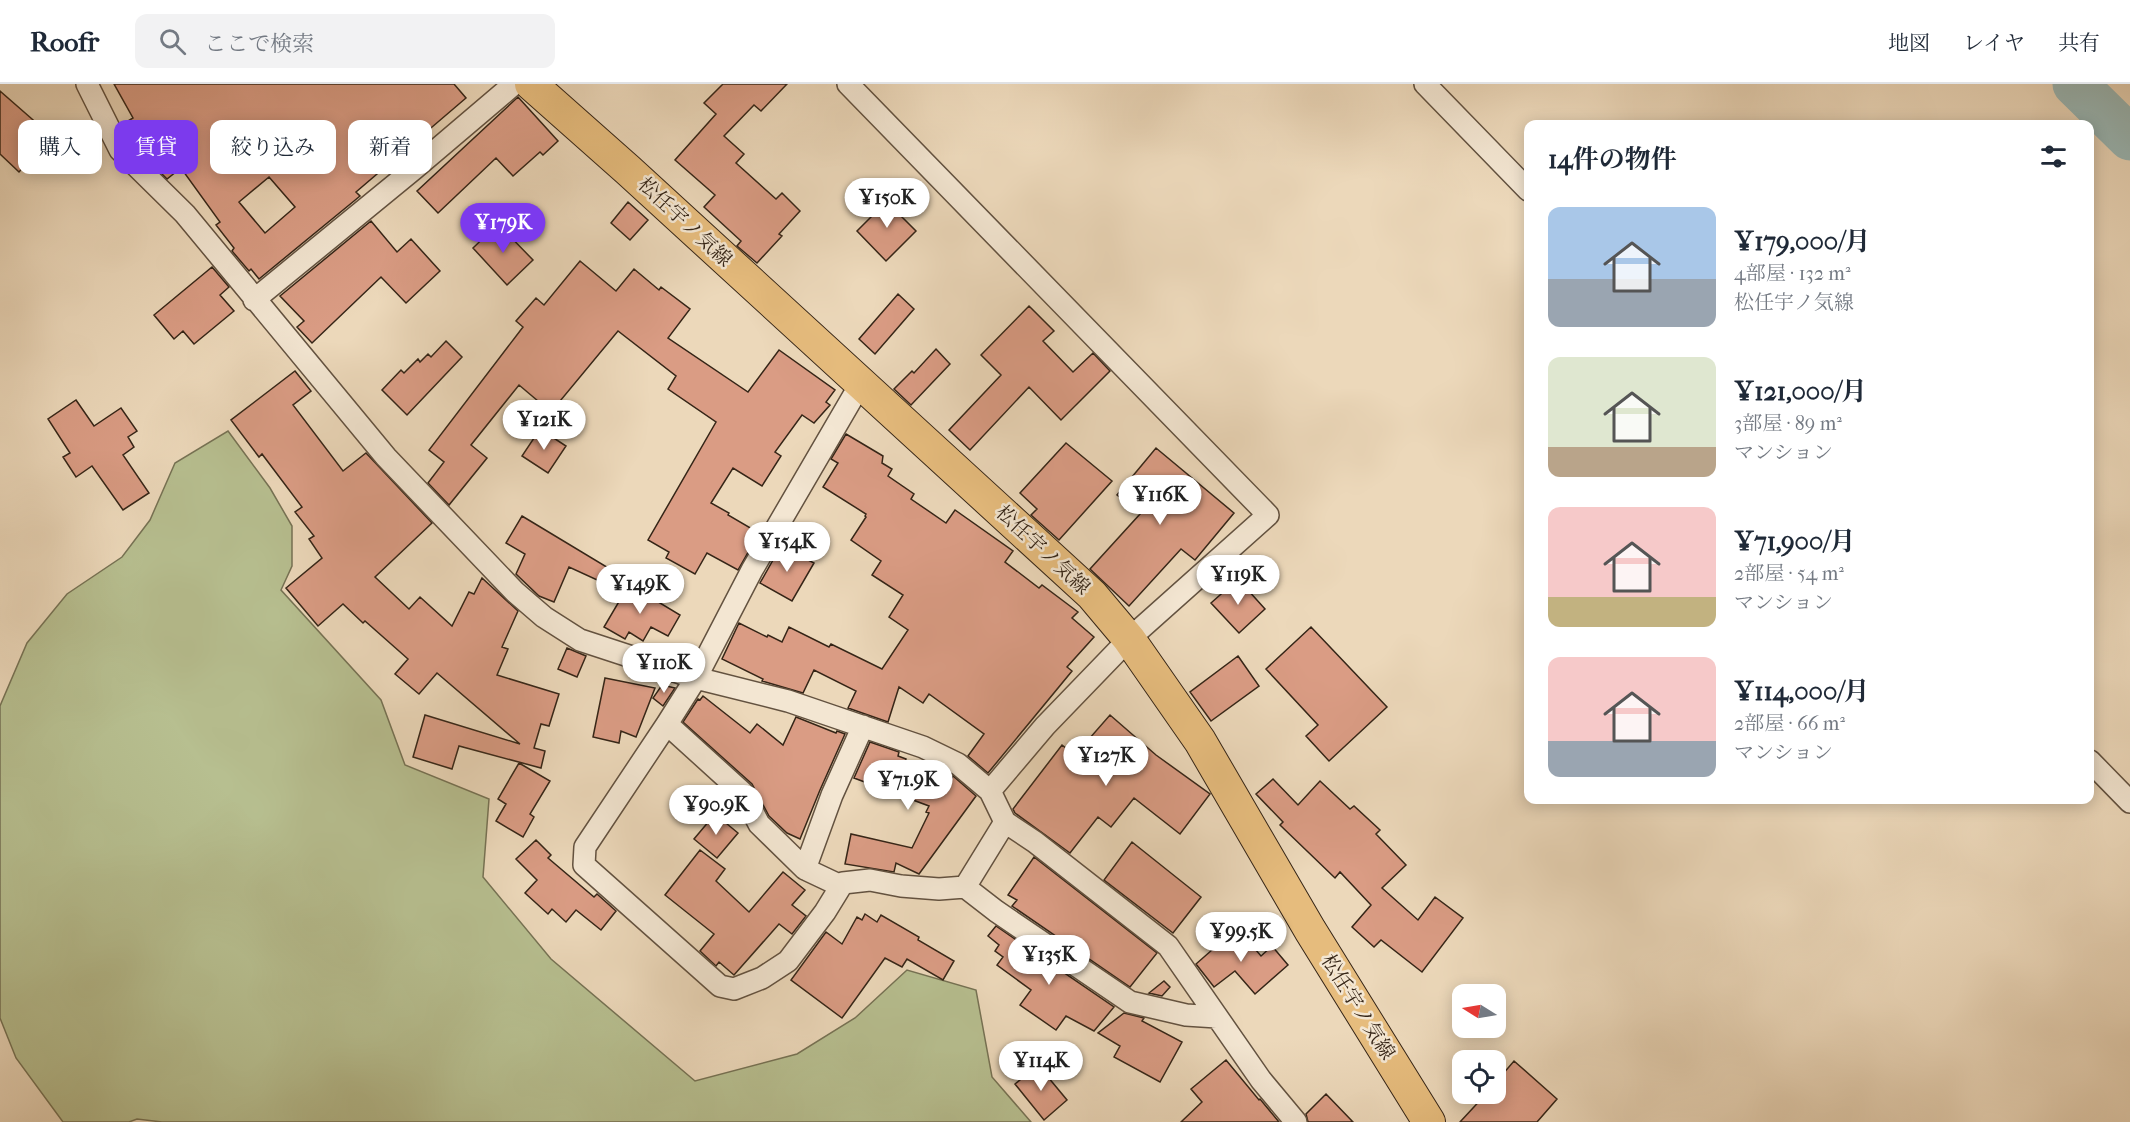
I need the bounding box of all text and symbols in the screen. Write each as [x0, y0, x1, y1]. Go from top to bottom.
search box [135, 14, 555, 68]
text: Roofr [30, 25, 99, 58]
icon: search [156, 25, 189, 58]
text: ここで検索 [204, 31, 314, 57]
text: 地図 [1888, 31, 1930, 55]
text: レイヤ [1963, 31, 2025, 55]
text: 共有 [2058, 31, 2100, 55]
chip: 購入 [18, 120, 102, 174]
chip: 賃貸 [114, 120, 198, 174]
chip: 絞り込み [210, 120, 336, 174]
chip: 新着 [348, 120, 432, 174]
icon: filters [2037, 140, 2070, 173]
text: 14件の物件 [1548, 144, 1677, 175]
street label: 松任宇ノ気線 [633, 173, 737, 271]
pin: ¥150K [845, 178, 929, 229]
text: ¥150K [859, 186, 915, 209]
pin: ¥179K [461, 203, 545, 254]
text: ¥179K [474, 211, 532, 234]
text: ¥179,000/月 [1734, 226, 1870, 257]
icon: home [1596, 231, 1668, 303]
text: 4部屋 · 132 m² [1734, 262, 1851, 285]
text: 松任宇ノ気線 [1734, 291, 1854, 314]
text: ¥121,000/月 [1734, 376, 1867, 407]
icon: home [1596, 381, 1668, 453]
pin: ¥121K [502, 400, 586, 451]
text: ¥121K [517, 408, 571, 431]
text: 3部屋 · 89 m² [1734, 412, 1842, 435]
text: マンション [1734, 441, 1833, 464]
pin: ¥116K [1118, 475, 1202, 526]
text: ¥116K [1132, 483, 1188, 506]
street label: 松任宇ノ気線 [991, 501, 1095, 599]
pin: ¥154K [745, 522, 829, 573]
text: ¥71,900/月 [1734, 526, 1856, 557]
text: ¥154K [758, 530, 816, 553]
icon: home [1596, 531, 1668, 603]
pin: ¥119K [1196, 555, 1280, 606]
text: 2部屋 · 54 m² [1734, 562, 1844, 585]
text: ¥119K [1211, 563, 1265, 586]
pin: ¥149K [598, 564, 682, 615]
text: ¥149K [610, 572, 670, 595]
text: マンション [1734, 591, 1833, 614]
pin: ¥110K [622, 643, 706, 694]
text: ¥110K [636, 651, 692, 674]
text: ¥114,000/月 [1734, 676, 1870, 707]
icon: home [1596, 681, 1668, 753]
text: 2部屋 · 66 m² [1734, 712, 1845, 735]
pin: ¥127K [1064, 736, 1148, 787]
text: マンション [1734, 741, 1833, 764]
text: ¥127K [1077, 744, 1135, 767]
pin: ¥71.9K [859, 760, 957, 811]
text: ¥71.9K [878, 768, 938, 791]
pin: ¥90.9K [667, 785, 765, 836]
text: ¥90.9K [683, 793, 749, 816]
pin: ¥99.5K [1192, 912, 1290, 963]
text: ¥99.5K [1210, 920, 1272, 943]
pin: ¥135K [1007, 935, 1091, 986]
text: ¥135K [1022, 943, 1076, 966]
street label: 松任宇ノ気線 [1316, 950, 1400, 1064]
north arrow [1452, 984, 1506, 1038]
map controls [1452, 984, 1506, 1104]
pin: ¥114K [999, 1041, 1083, 1092]
text: ¥114K [1013, 1049, 1069, 1072]
button: locate [1452, 1050, 1506, 1104]

